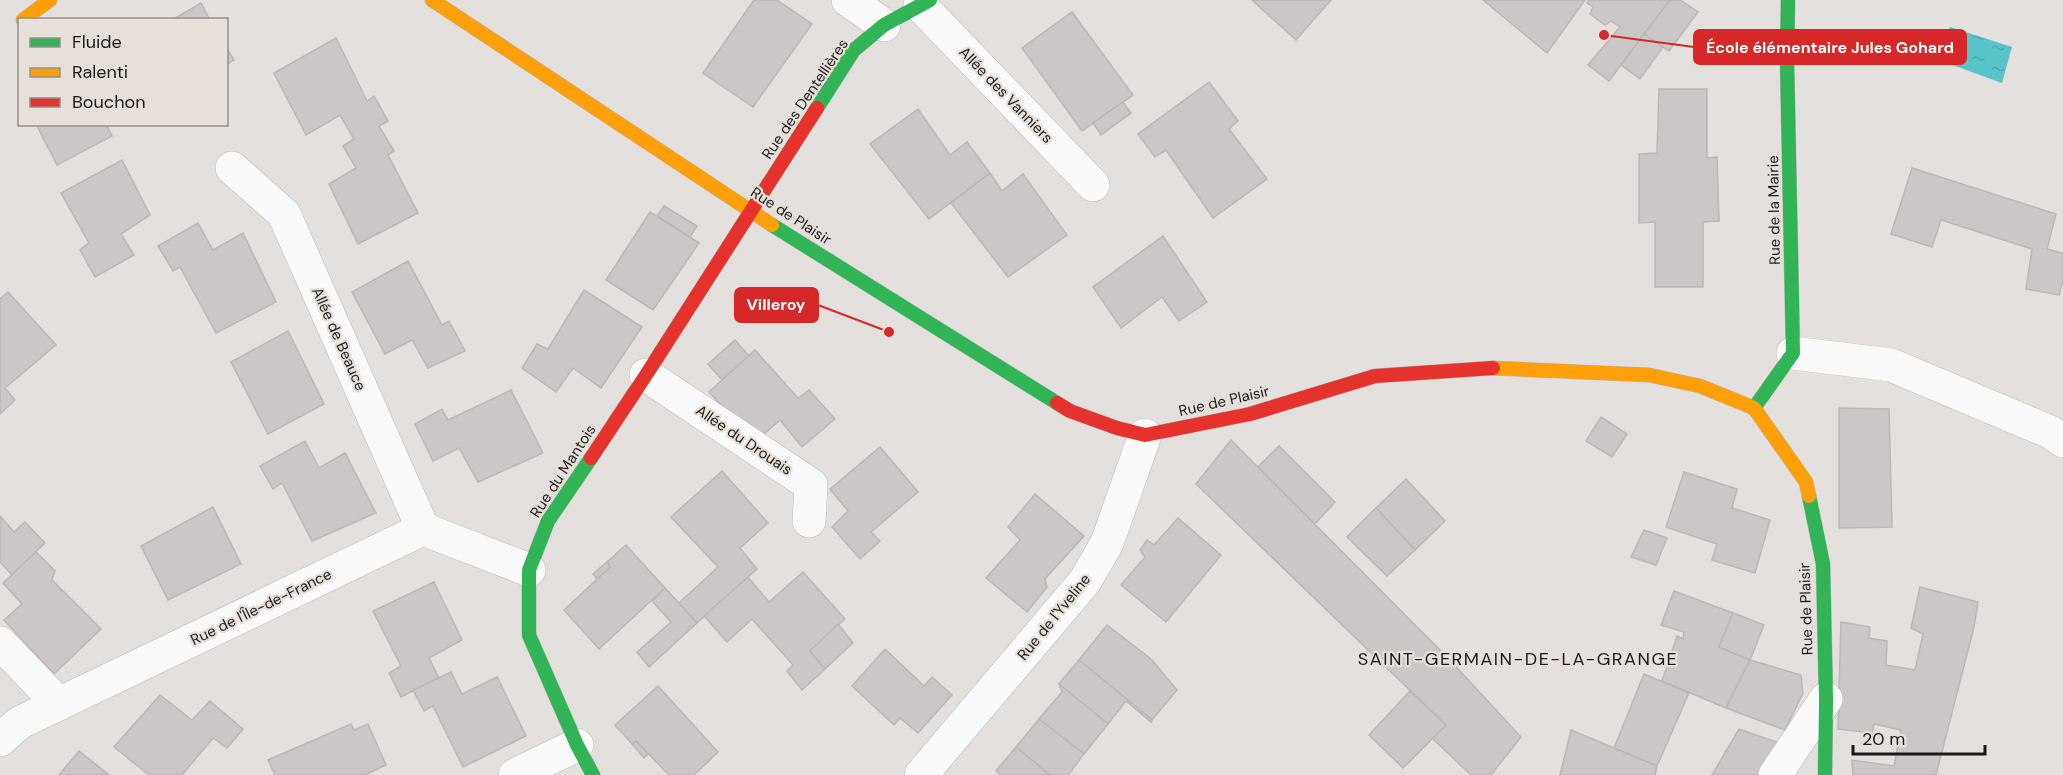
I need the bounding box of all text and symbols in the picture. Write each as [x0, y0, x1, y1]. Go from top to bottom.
legend [18, 18, 228, 126]
text: Fluide [72, 30, 122, 54]
callout: École élémentaire Jules Gohard [1694, 30, 1966, 64]
street label: Rue des Dentellières [757, 35, 853, 163]
text: École élémentaire Jules Gohard [1706, 37, 1954, 58]
street label: Allée des Vanniers [955, 42, 1057, 148]
text: Ralenti [72, 60, 128, 84]
text: Bouchon [72, 90, 146, 114]
street label: Rue de la Mairie [1763, 155, 1785, 265]
street label: Rue de Plaisir [747, 182, 836, 250]
street label: Allée de Beauce [307, 284, 371, 394]
callout: Villeroy [735, 288, 818, 322]
text: Villeroy [747, 294, 806, 315]
street label: Rue de Plaisir [1177, 381, 1272, 421]
street label: Allée du Drouais [692, 400, 796, 480]
street label: Rue du Mantois [525, 421, 601, 521]
street label: Rue de Plaisir [1794, 562, 1818, 656]
street label: Rue de l'Île-de-France [187, 564, 335, 650]
street label: Rue de l'Yveline [1013, 570, 1095, 664]
district label: SAINT-GERMAIN-DE-LA-GRANGE [1358, 647, 1678, 671]
scale bar [1853, 718, 1985, 756]
text: 20 m [1862, 727, 1905, 751]

